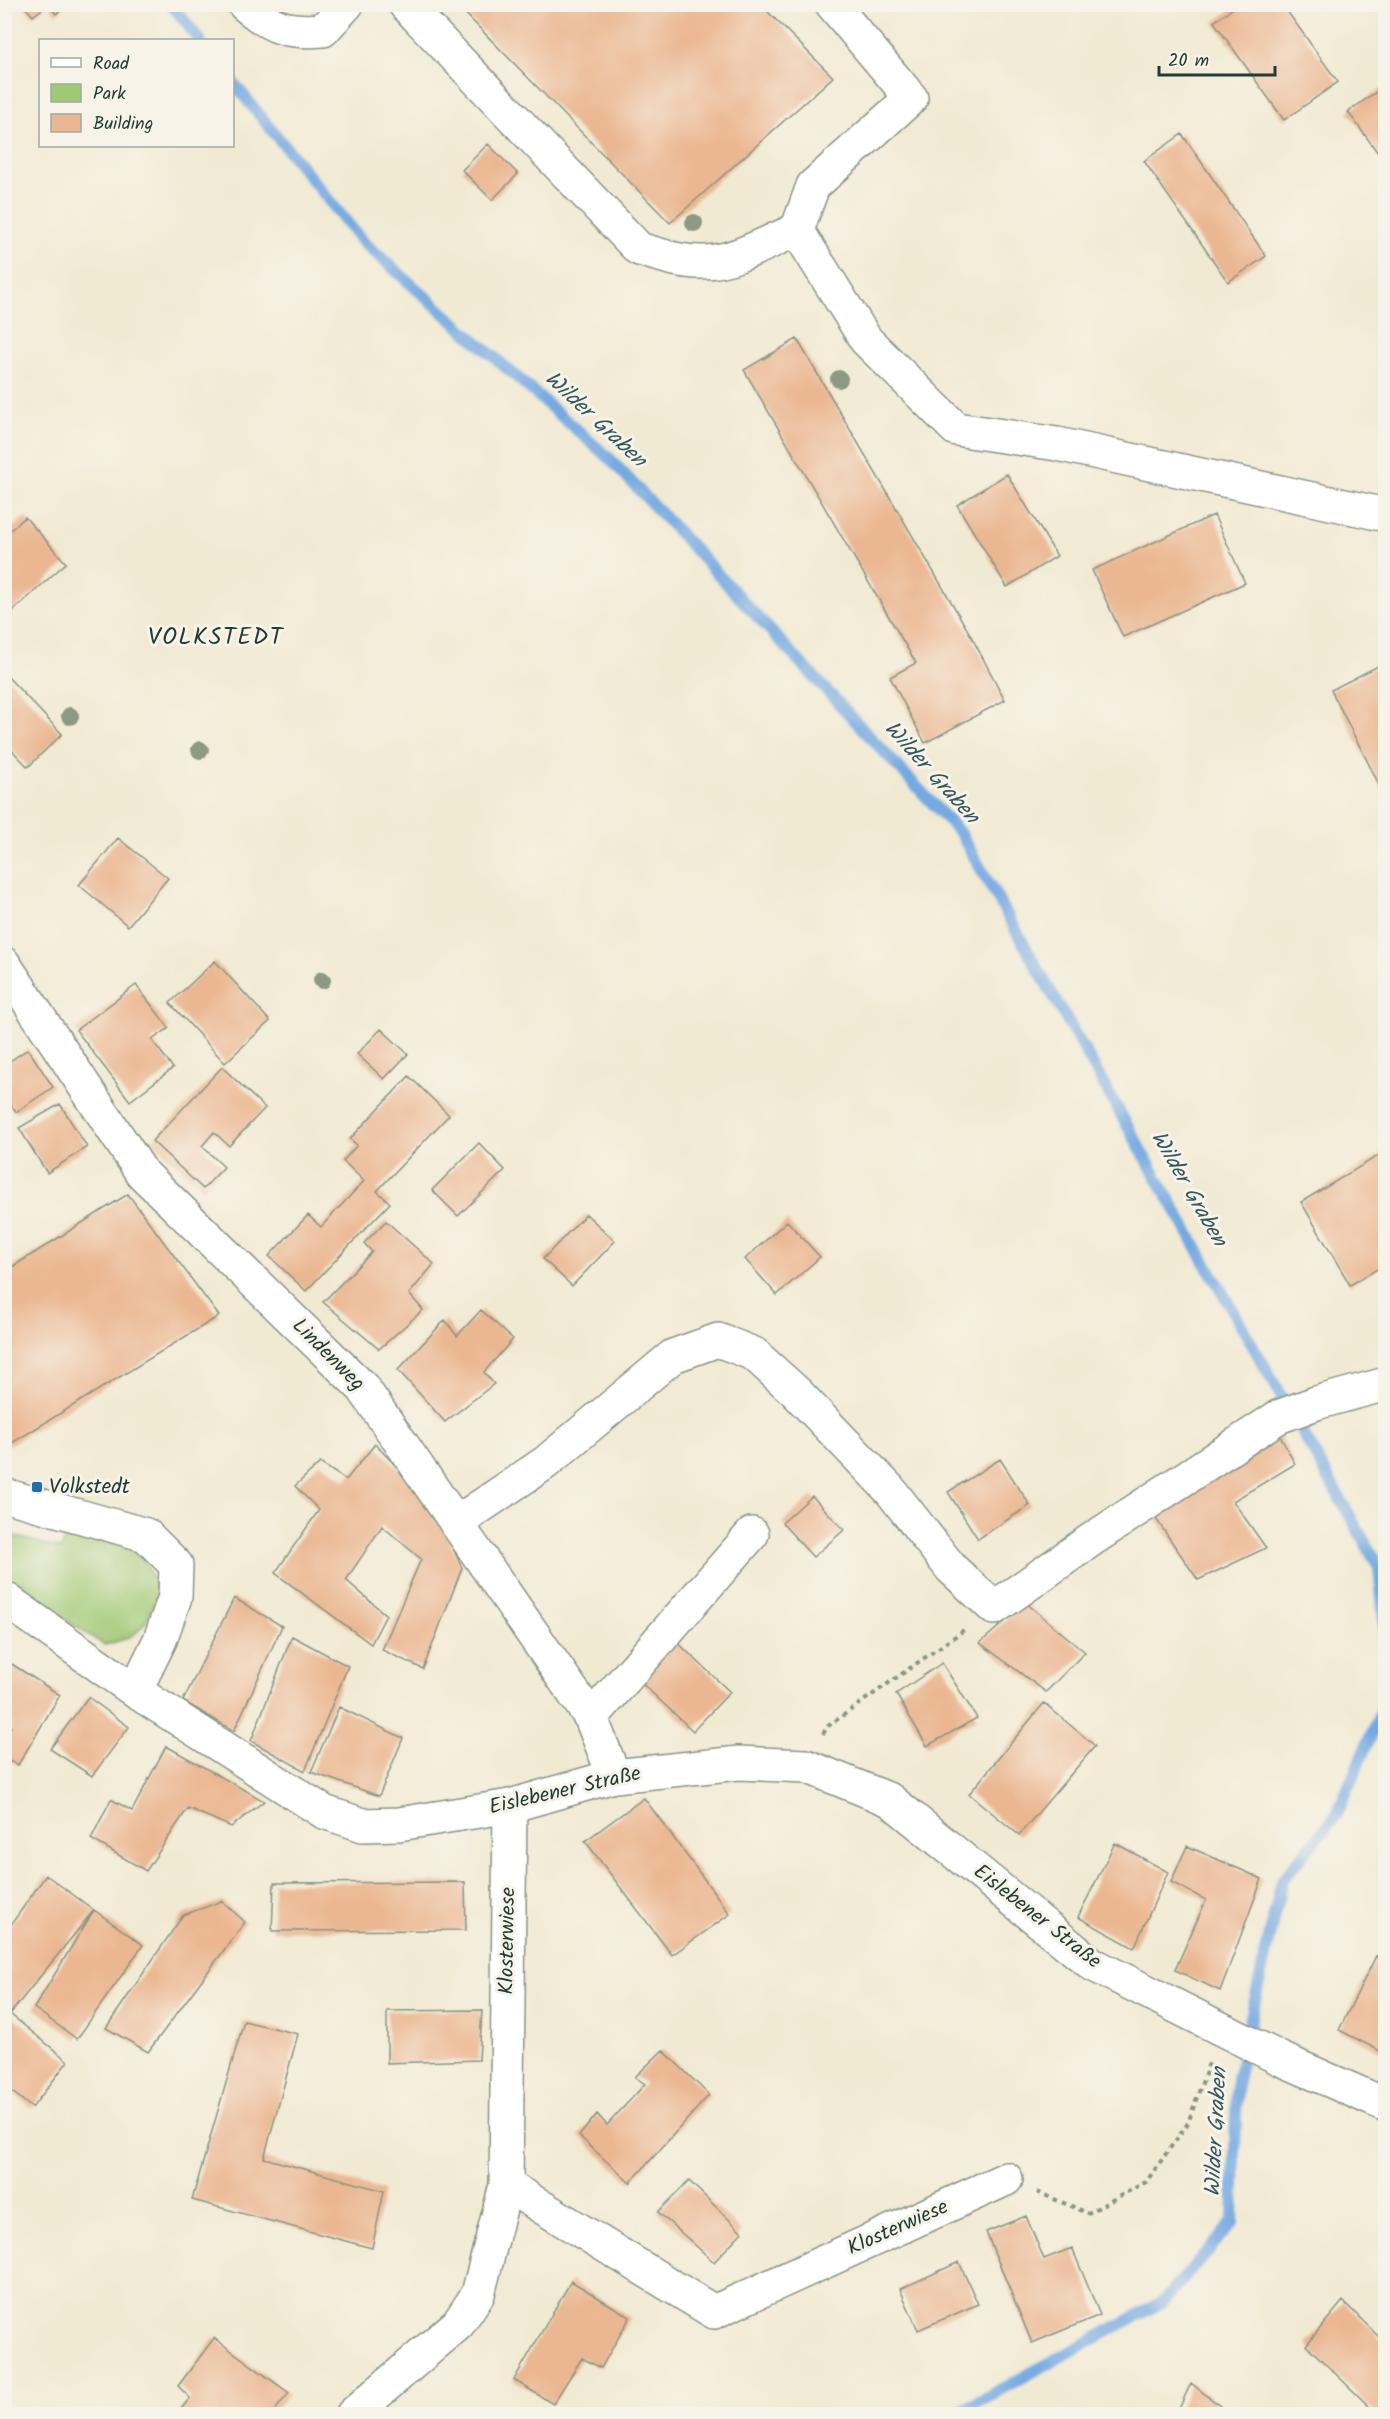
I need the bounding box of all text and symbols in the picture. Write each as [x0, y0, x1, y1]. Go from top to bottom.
legend [39, 39, 234, 147]
scale bar [1159, 39, 1274, 77]
text: 20 m [1168, 47, 1209, 76]
text: Road [93, 50, 130, 79]
text: Park [93, 80, 126, 109]
text: Building [93, 110, 153, 139]
water label: Wilder Graben [536, 363, 656, 478]
district label: VOLKSTEDT [148, 618, 285, 657]
water label: Wilder Graben [875, 713, 989, 834]
water label: Wilder Graben [1141, 1124, 1237, 1256]
street label: Lindenweg [284, 1311, 372, 1399]
place label: Volkstedt [49, 1471, 131, 1504]
marker: Volkstedt [30, 1480, 44, 1494]
street label: Eislebener Straße [486, 1757, 645, 1825]
street label: Eislebener Straße [966, 1856, 1109, 1978]
street label: Klosterwiese [491, 1886, 525, 1995]
water label: Wilder Graben [1196, 2064, 1238, 2197]
street label: Klosterwiese [842, 2191, 954, 2265]

